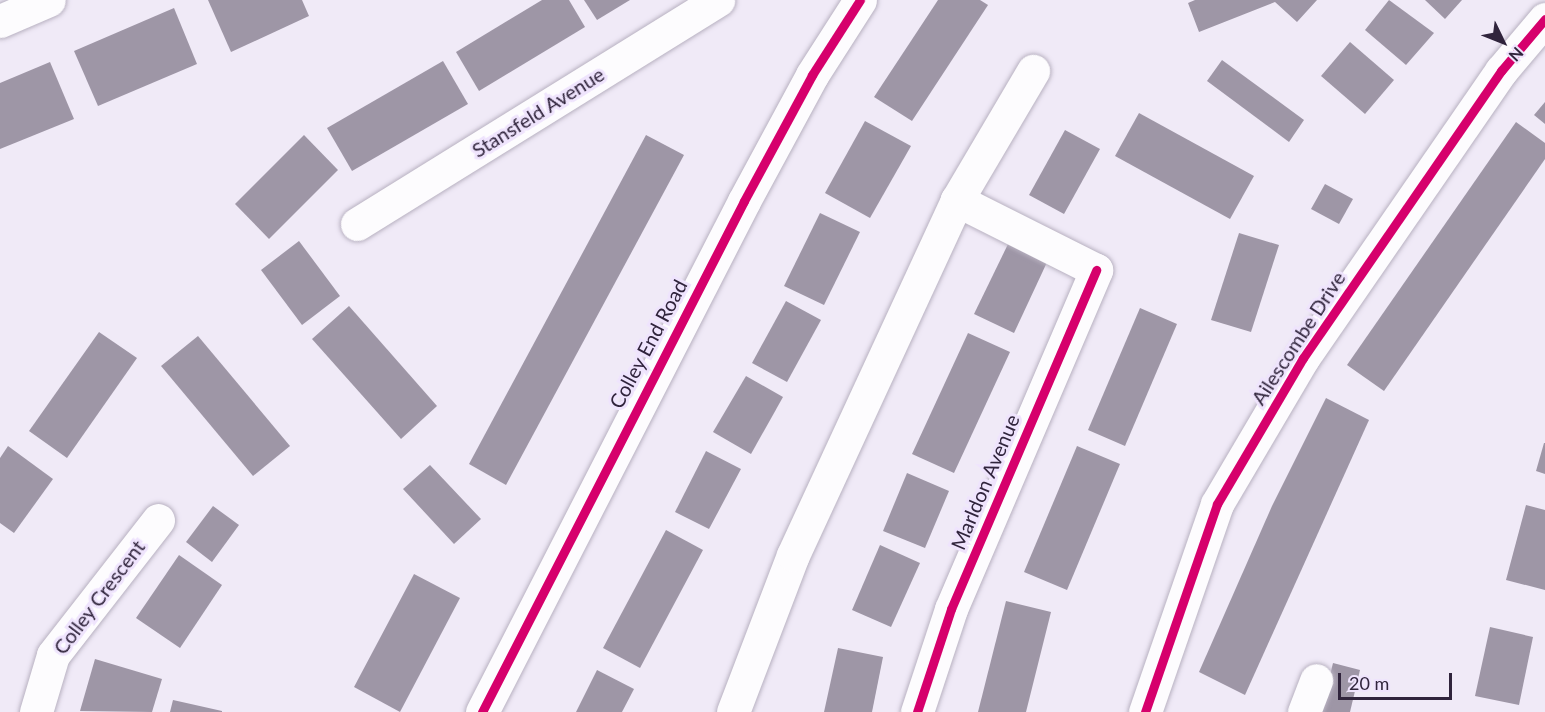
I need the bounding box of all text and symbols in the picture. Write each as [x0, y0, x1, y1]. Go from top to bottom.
north arrow [1473, 12, 1533, 72]
text: N [1505, 44, 1528, 66]
street label: Stansfeld Avenue [467, 62, 609, 162]
street label: Ailescombe Drive [1246, 267, 1350, 409]
street label: Colley End Road [604, 275, 692, 413]
street label: Marldon Avenue [946, 410, 1024, 554]
street label: Colley Crescent [48, 535, 150, 659]
scale bar [1341, 661, 1455, 699]
text: 20 m [1349, 672, 1389, 694]

